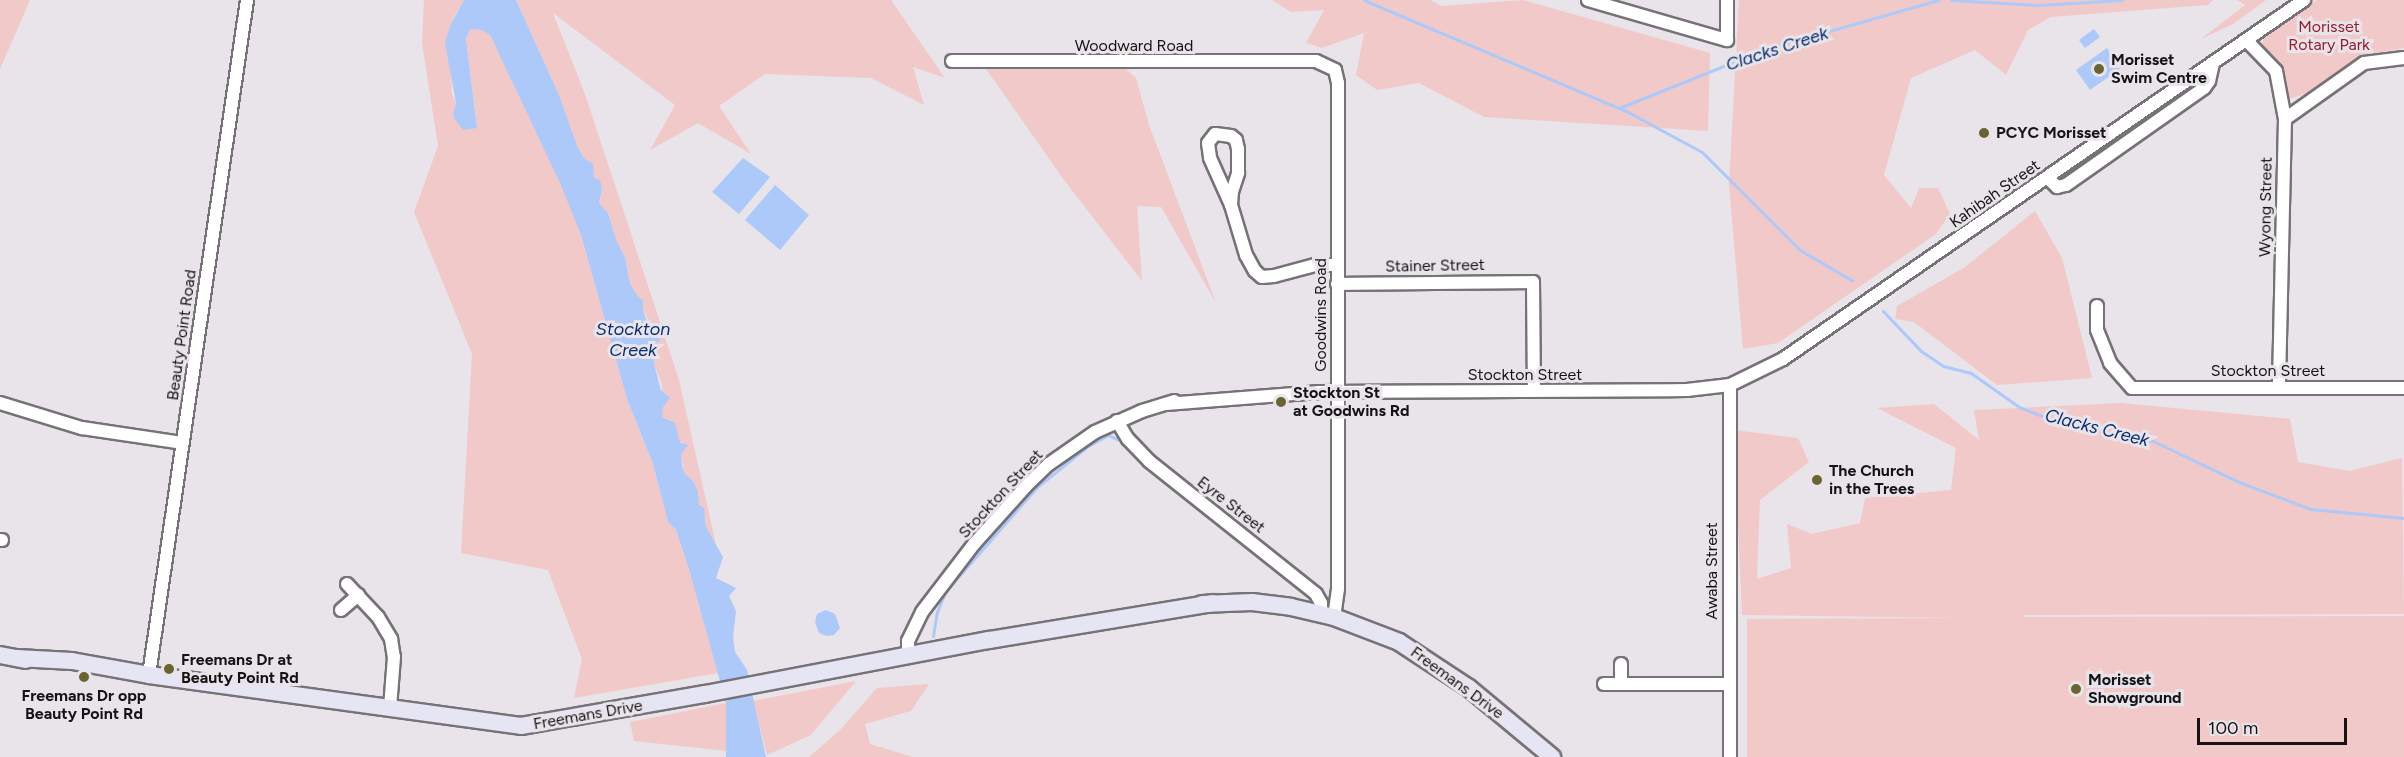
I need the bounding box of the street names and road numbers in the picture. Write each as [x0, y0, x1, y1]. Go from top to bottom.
street label: Woodward Road [1075, 36, 1193, 56]
street label: Kahibah Street [1946, 156, 2044, 232]
street label: Wyong Street [2256, 157, 2276, 257]
street label: Stainer Street [1385, 256, 1485, 276]
street label: Goodwins Road [1311, 258, 1331, 372]
street label: Beauty Point Road [163, 268, 201, 402]
street label: Stockton Street [2211, 361, 2325, 381]
street label: Stockton Street [1468, 365, 1582, 385]
street label: Stockton Street [955, 446, 1047, 542]
street label: Eyre Street [1193, 473, 1269, 537]
street label: Awaba Street [1702, 522, 1722, 620]
street label: Freemans Drive [1407, 643, 1507, 723]
street label: Freemans Drive [532, 696, 644, 734]

